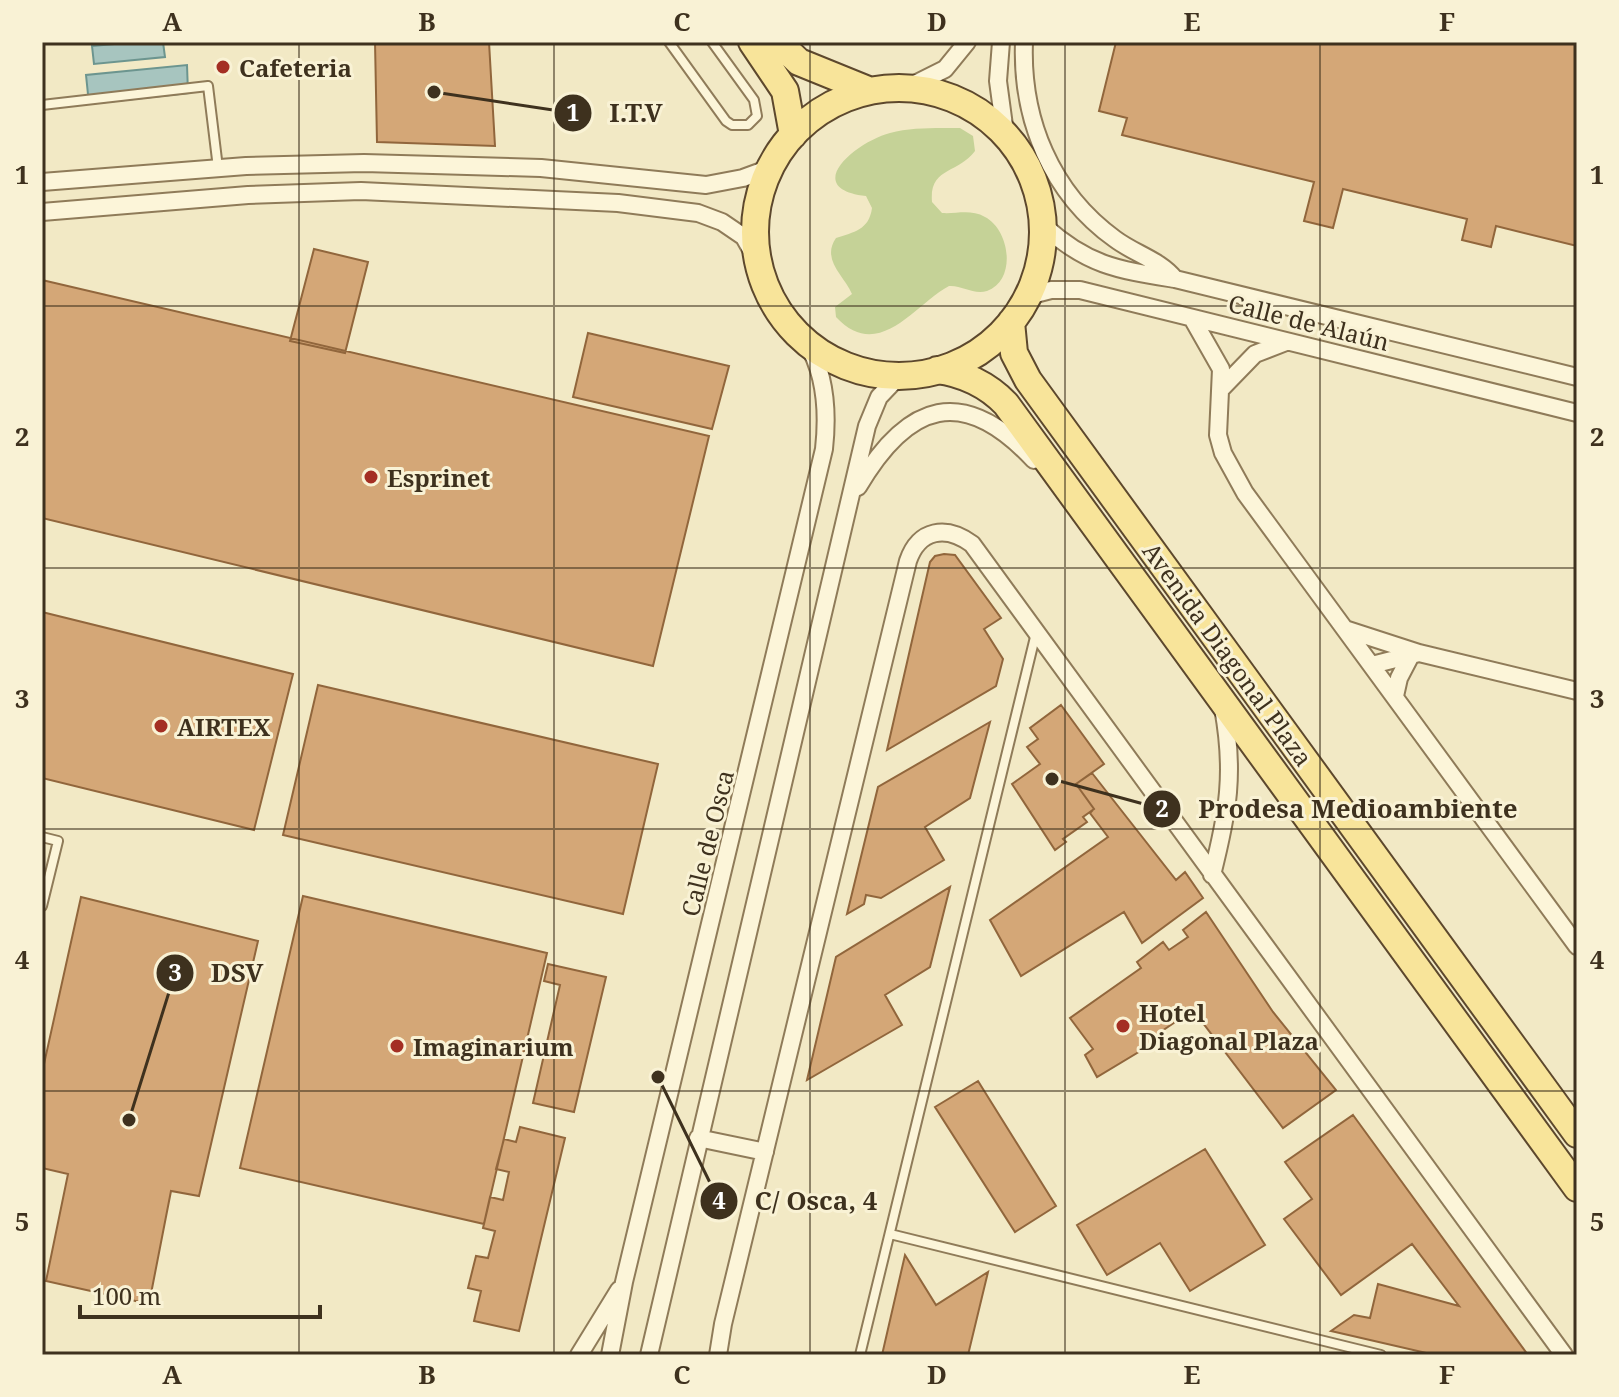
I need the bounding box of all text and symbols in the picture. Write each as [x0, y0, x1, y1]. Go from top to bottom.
text: A [162, 3, 182, 39]
text: B [418, 3, 436, 39]
text: C [673, 3, 691, 39]
text: D [927, 3, 947, 39]
text: E [1184, 3, 1201, 39]
text: F [1439, 3, 1455, 39]
place label: Cafeteria [239, 51, 352, 84]
marker: Cafeteria [214, 58, 232, 76]
callout: I.T.V [553, 88, 679, 138]
text: I.T.V [609, 94, 663, 130]
text: 1 [566, 95, 580, 128]
text: 1 [15, 156, 29, 192]
text: 1 [1590, 156, 1604, 192]
street label: Calle de Alaún [1225, 286, 1393, 358]
text: 2 [15, 418, 29, 454]
text: 2 [1590, 418, 1604, 454]
place label: Esprinet [387, 461, 490, 494]
marker: Esprinet [362, 468, 380, 486]
street label: Avenida Diagonal Plaza [1136, 535, 1320, 773]
text: 3 [15, 680, 29, 716]
text: 3 [1590, 680, 1604, 716]
place label: AIRTEX [177, 710, 271, 743]
marker: AIRTEX [152, 717, 170, 735]
street label: Calle de Osca [673, 766, 741, 920]
callout: Prodesa Medioambiente [1142, 784, 1533, 834]
text: Prodesa Medioambiente [1198, 790, 1518, 826]
text: 2 [1155, 791, 1169, 824]
text: 4 [15, 941, 30, 977]
text: 4 [1590, 941, 1605, 977]
callout: DSV [155, 948, 280, 998]
text: DSV [211, 954, 264, 990]
text: 3 [168, 955, 182, 988]
place label: Hotel Diagonal Plaza [1139, 996, 1319, 1057]
marker: Hotel Diagonal Plaza [1114, 1017, 1132, 1035]
place label: Imaginarium [413, 1030, 574, 1063]
marker: Imaginarium [388, 1037, 406, 1055]
callout: C/ Osca, 4 [699, 1176, 894, 1226]
text: C/ Osca, 4 [754, 1182, 878, 1218]
text: 4 [712, 1183, 726, 1216]
text: 5 [15, 1203, 29, 1239]
text: 5 [1590, 1203, 1604, 1239]
scale bar [80, 1269, 320, 1319]
text: 100 m [92, 1279, 161, 1312]
text: A [162, 1356, 182, 1392]
text: B [418, 1356, 436, 1392]
text: C [673, 1356, 691, 1392]
text: D [927, 1356, 947, 1392]
text: E [1184, 1356, 1201, 1392]
text: F [1439, 1356, 1455, 1392]

